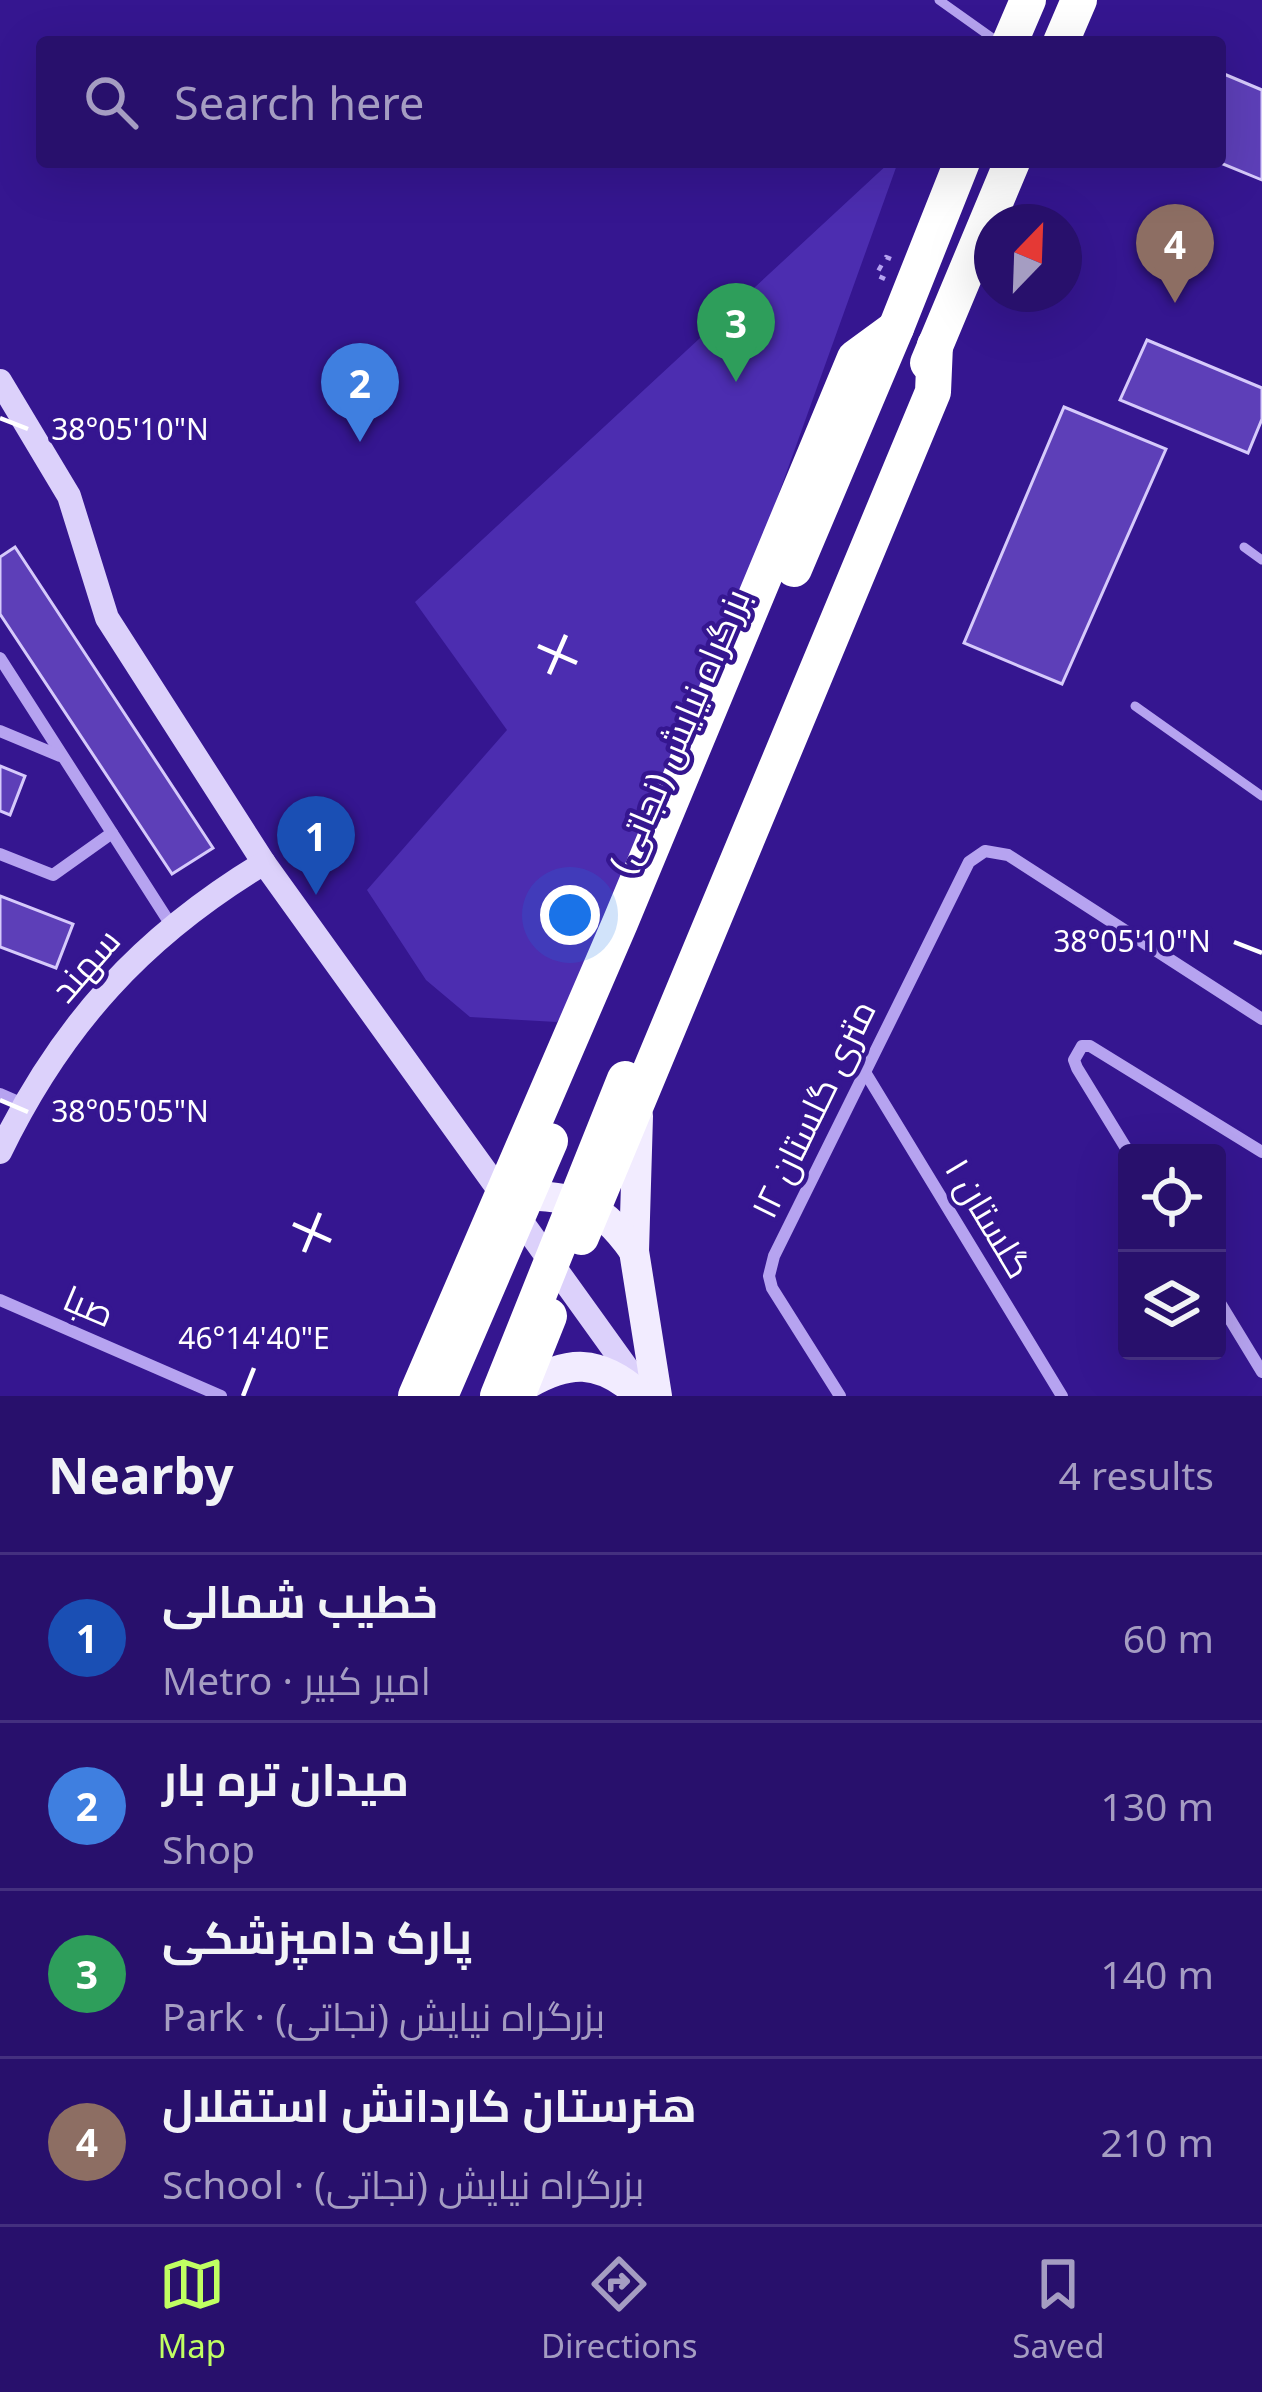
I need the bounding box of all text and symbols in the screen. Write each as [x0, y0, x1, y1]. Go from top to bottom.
search box [36, 36, 1226, 168]
icon: search [78, 69, 144, 135]
text: Search here [174, 72, 424, 133]
north arrow [974, 204, 1082, 312]
pin: 4 [1136, 204, 1214, 303]
pin: 3 [697, 283, 775, 382]
pin: 2 [321, 343, 399, 442]
text: 38°05'10"N [51, 408, 209, 449]
street label: بزرگراه نیایش (نجاتی) [596, 581, 761, 881]
pin: 1 [277, 796, 355, 895]
your location [540, 885, 600, 945]
street label: سهند [39, 917, 130, 1012]
text: 38°05'10"N [1053, 920, 1211, 961]
street label: ۱۲ متری گلستان [739, 991, 887, 1226]
text: 38°05'05"N [51, 1090, 209, 1131]
map controls [1118, 1144, 1226, 1360]
button: locate [1118, 1144, 1226, 1252]
street label: گلستان ۱ [934, 1149, 1044, 1287]
button: layers [1118, 1252, 1226, 1360]
street label: صبا [56, 1273, 122, 1338]
text: 46°14'40"E [178, 1317, 330, 1358]
text: Nearby [48, 1439, 234, 1509]
text: 4 results [1059, 1448, 1214, 1501]
text: خطیب شمالی [162, 1570, 438, 1631]
text: 1 [76, 1611, 98, 1664]
text: 60 m [1123, 1611, 1214, 1664]
text: Metro · امیر کبیر [162, 1653, 431, 1706]
text: میدان تره بار [162, 1748, 409, 1809]
text: 2 [76, 1779, 98, 1832]
text: 130 m [1100, 1779, 1214, 1832]
text: Shop [162, 1822, 255, 1875]
text: پارک دامپزشکی [162, 1906, 472, 1967]
text: 3 [76, 1947, 98, 2000]
text: 140 m [1100, 1947, 1214, 2000]
text: Park · بزرگراه نیایش (نجاتی) [162, 1989, 605, 2042]
text: هنرستان کاردانش استقلال [162, 2074, 697, 2135]
text: 4 [76, 2115, 98, 2168]
text: 210 m [1100, 2115, 1214, 2168]
text: School · بزرگراه نیایش (نجاتی) [162, 2157, 644, 2210]
tab: Map [157, 2251, 226, 2368]
tab: Directions [541, 2251, 698, 2368]
tab: Saved [1012, 2251, 1105, 2368]

